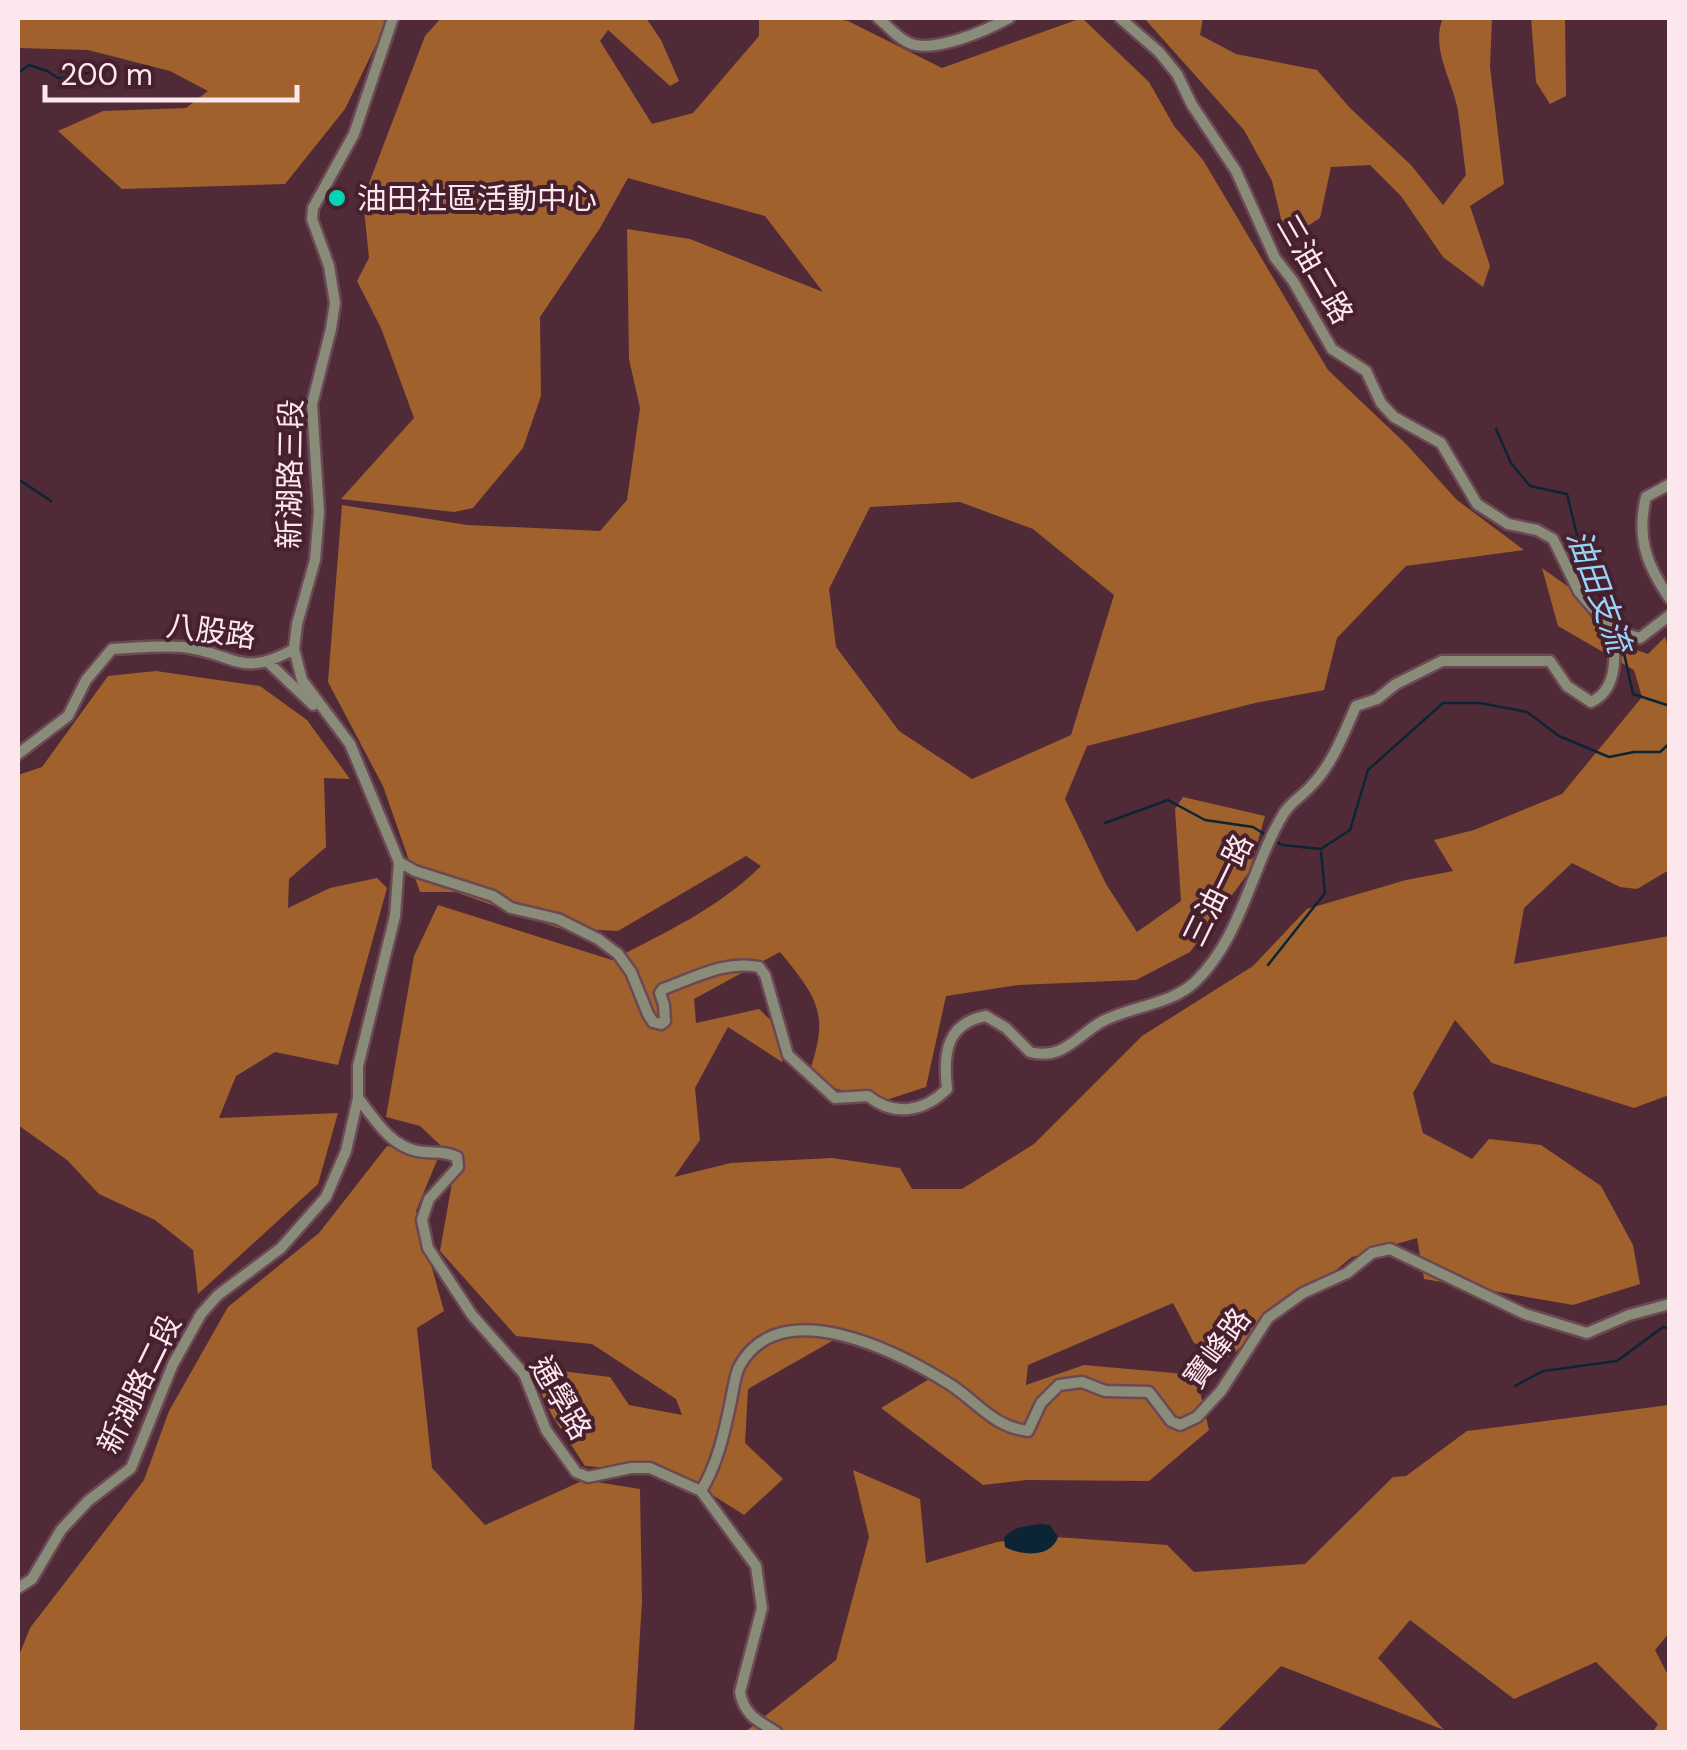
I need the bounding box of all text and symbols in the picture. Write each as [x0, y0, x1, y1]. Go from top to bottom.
scale bar [45, 40, 298, 102]
text: 200 m [60, 55, 153, 94]
place label: 油田社區活動中心 [357, 179, 597, 218]
marker: 油田社區活動中心 [326, 187, 348, 209]
street label: 三油二路 [1268, 207, 1362, 331]
street label: 新湖路三段 [269, 399, 311, 549]
water label: 油田支流 [1557, 524, 1642, 662]
street label: 八股路 [164, 605, 258, 657]
street label: 三油一路 [1174, 828, 1262, 952]
street label: 寶峰路 [1175, 1300, 1259, 1396]
street label: 新湖路二段 [89, 1308, 189, 1460]
street label: 通學路 [522, 1349, 600, 1447]

